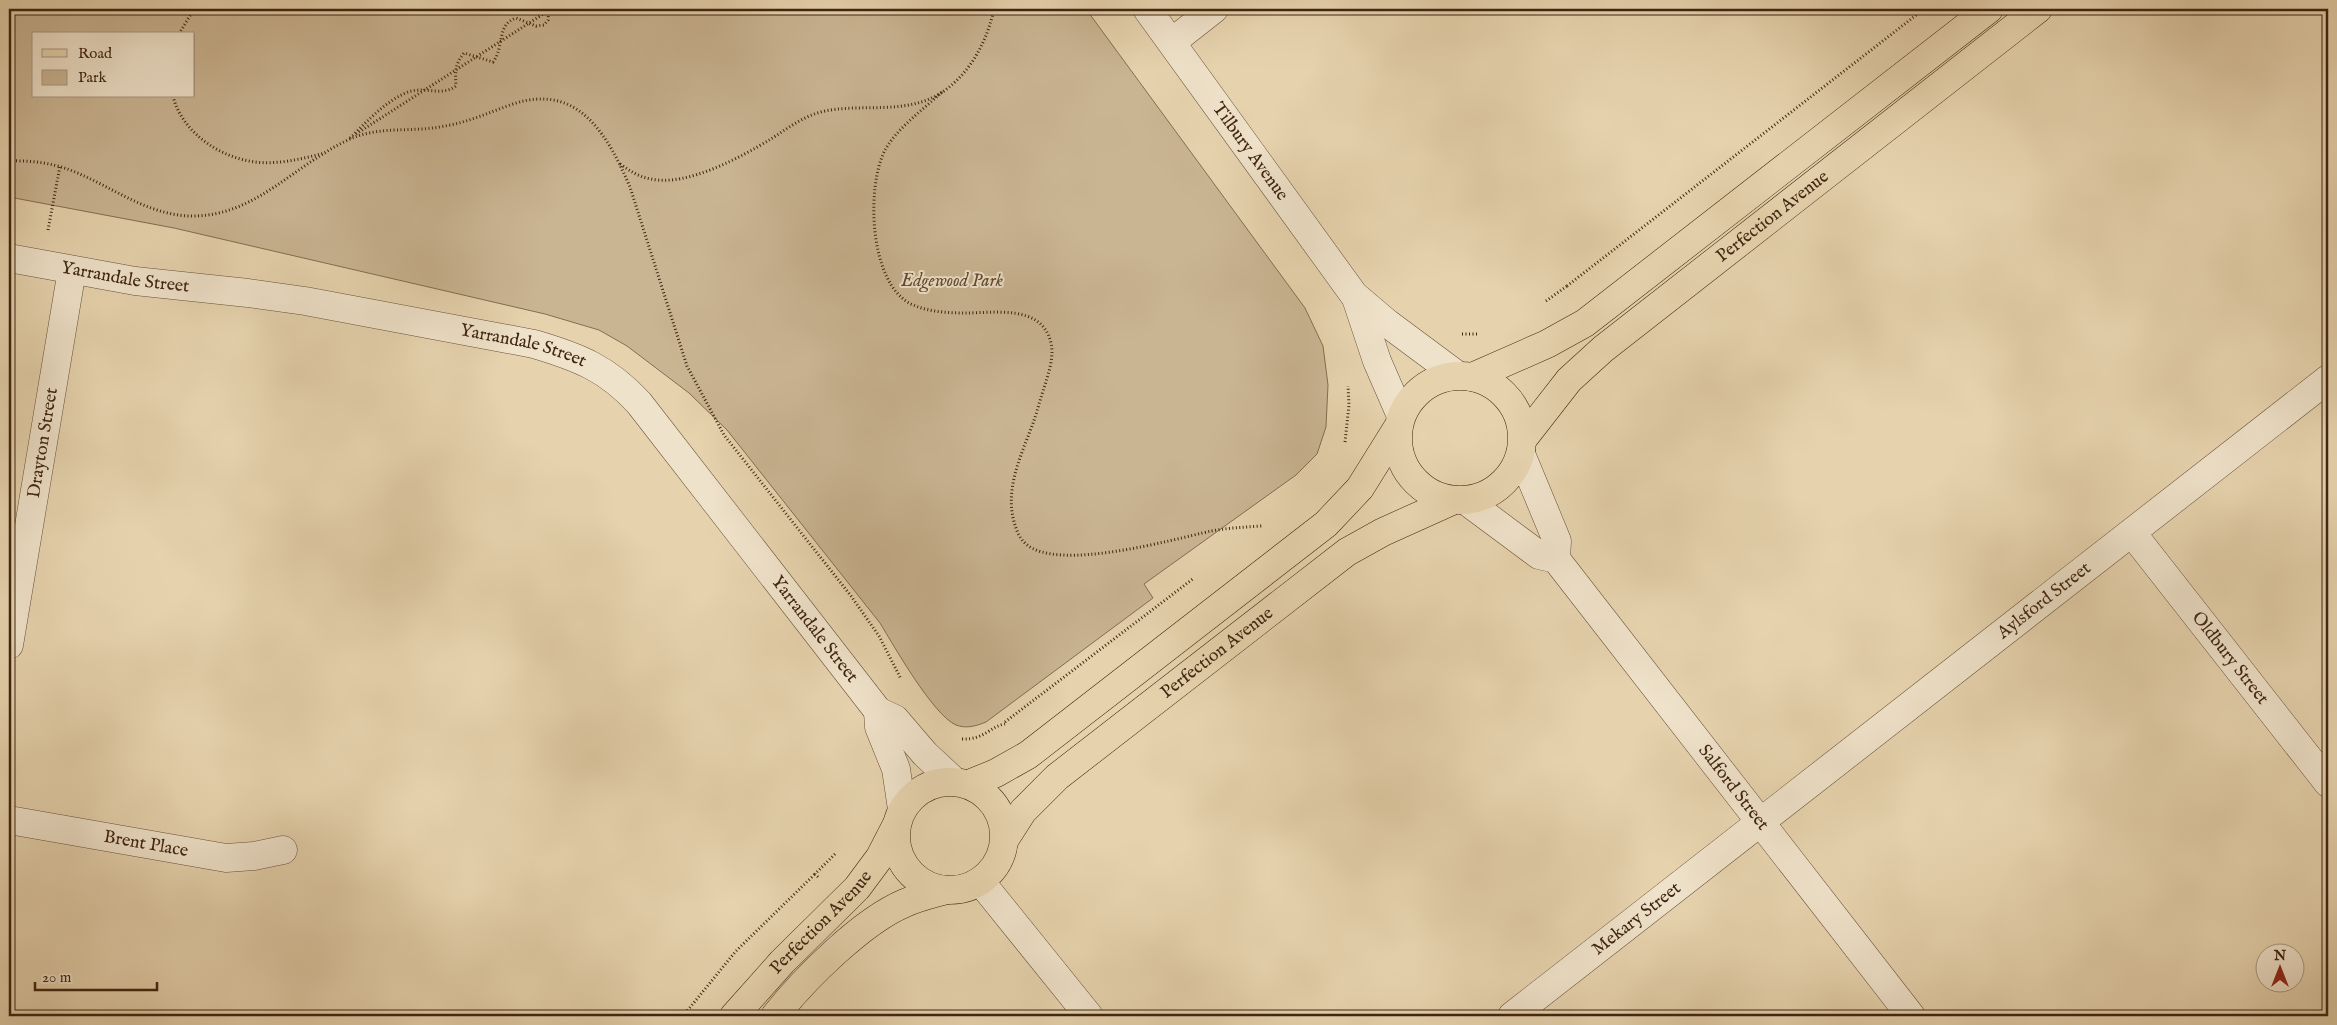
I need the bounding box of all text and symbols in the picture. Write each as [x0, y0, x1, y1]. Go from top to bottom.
legend [32, 32, 195, 98]
text: Road [78, 44, 113, 63]
text: Park [78, 68, 108, 87]
street label: Tilbury Avenue [1207, 98, 1294, 205]
street label: Perfection Avenue [1712, 165, 1833, 268]
street label: Yarrandale Street [59, 256, 190, 298]
park label: Edgewood Park [900, 270, 1003, 293]
street label: Yarrandale Street [458, 319, 590, 373]
street label: Drayton Street [22, 386, 64, 500]
street label: Aylsford Street [1992, 557, 2096, 645]
street label: Yarrandale Street [766, 571, 863, 687]
street label: Perfection Avenue [1156, 602, 1278, 704]
street label: Oldbury Street [2186, 607, 2274, 709]
street label: Salford Street [1693, 740, 1774, 835]
street label: Brent Place [102, 825, 190, 863]
street label: Perfection Avenue [765, 866, 877, 979]
street label: Mekary Street [1587, 877, 1686, 961]
north arrow [2254, 942, 2304, 992]
text: N [2273, 947, 2286, 965]
scale bar [35, 960, 158, 992]
text: 20 m [42, 968, 72, 987]

